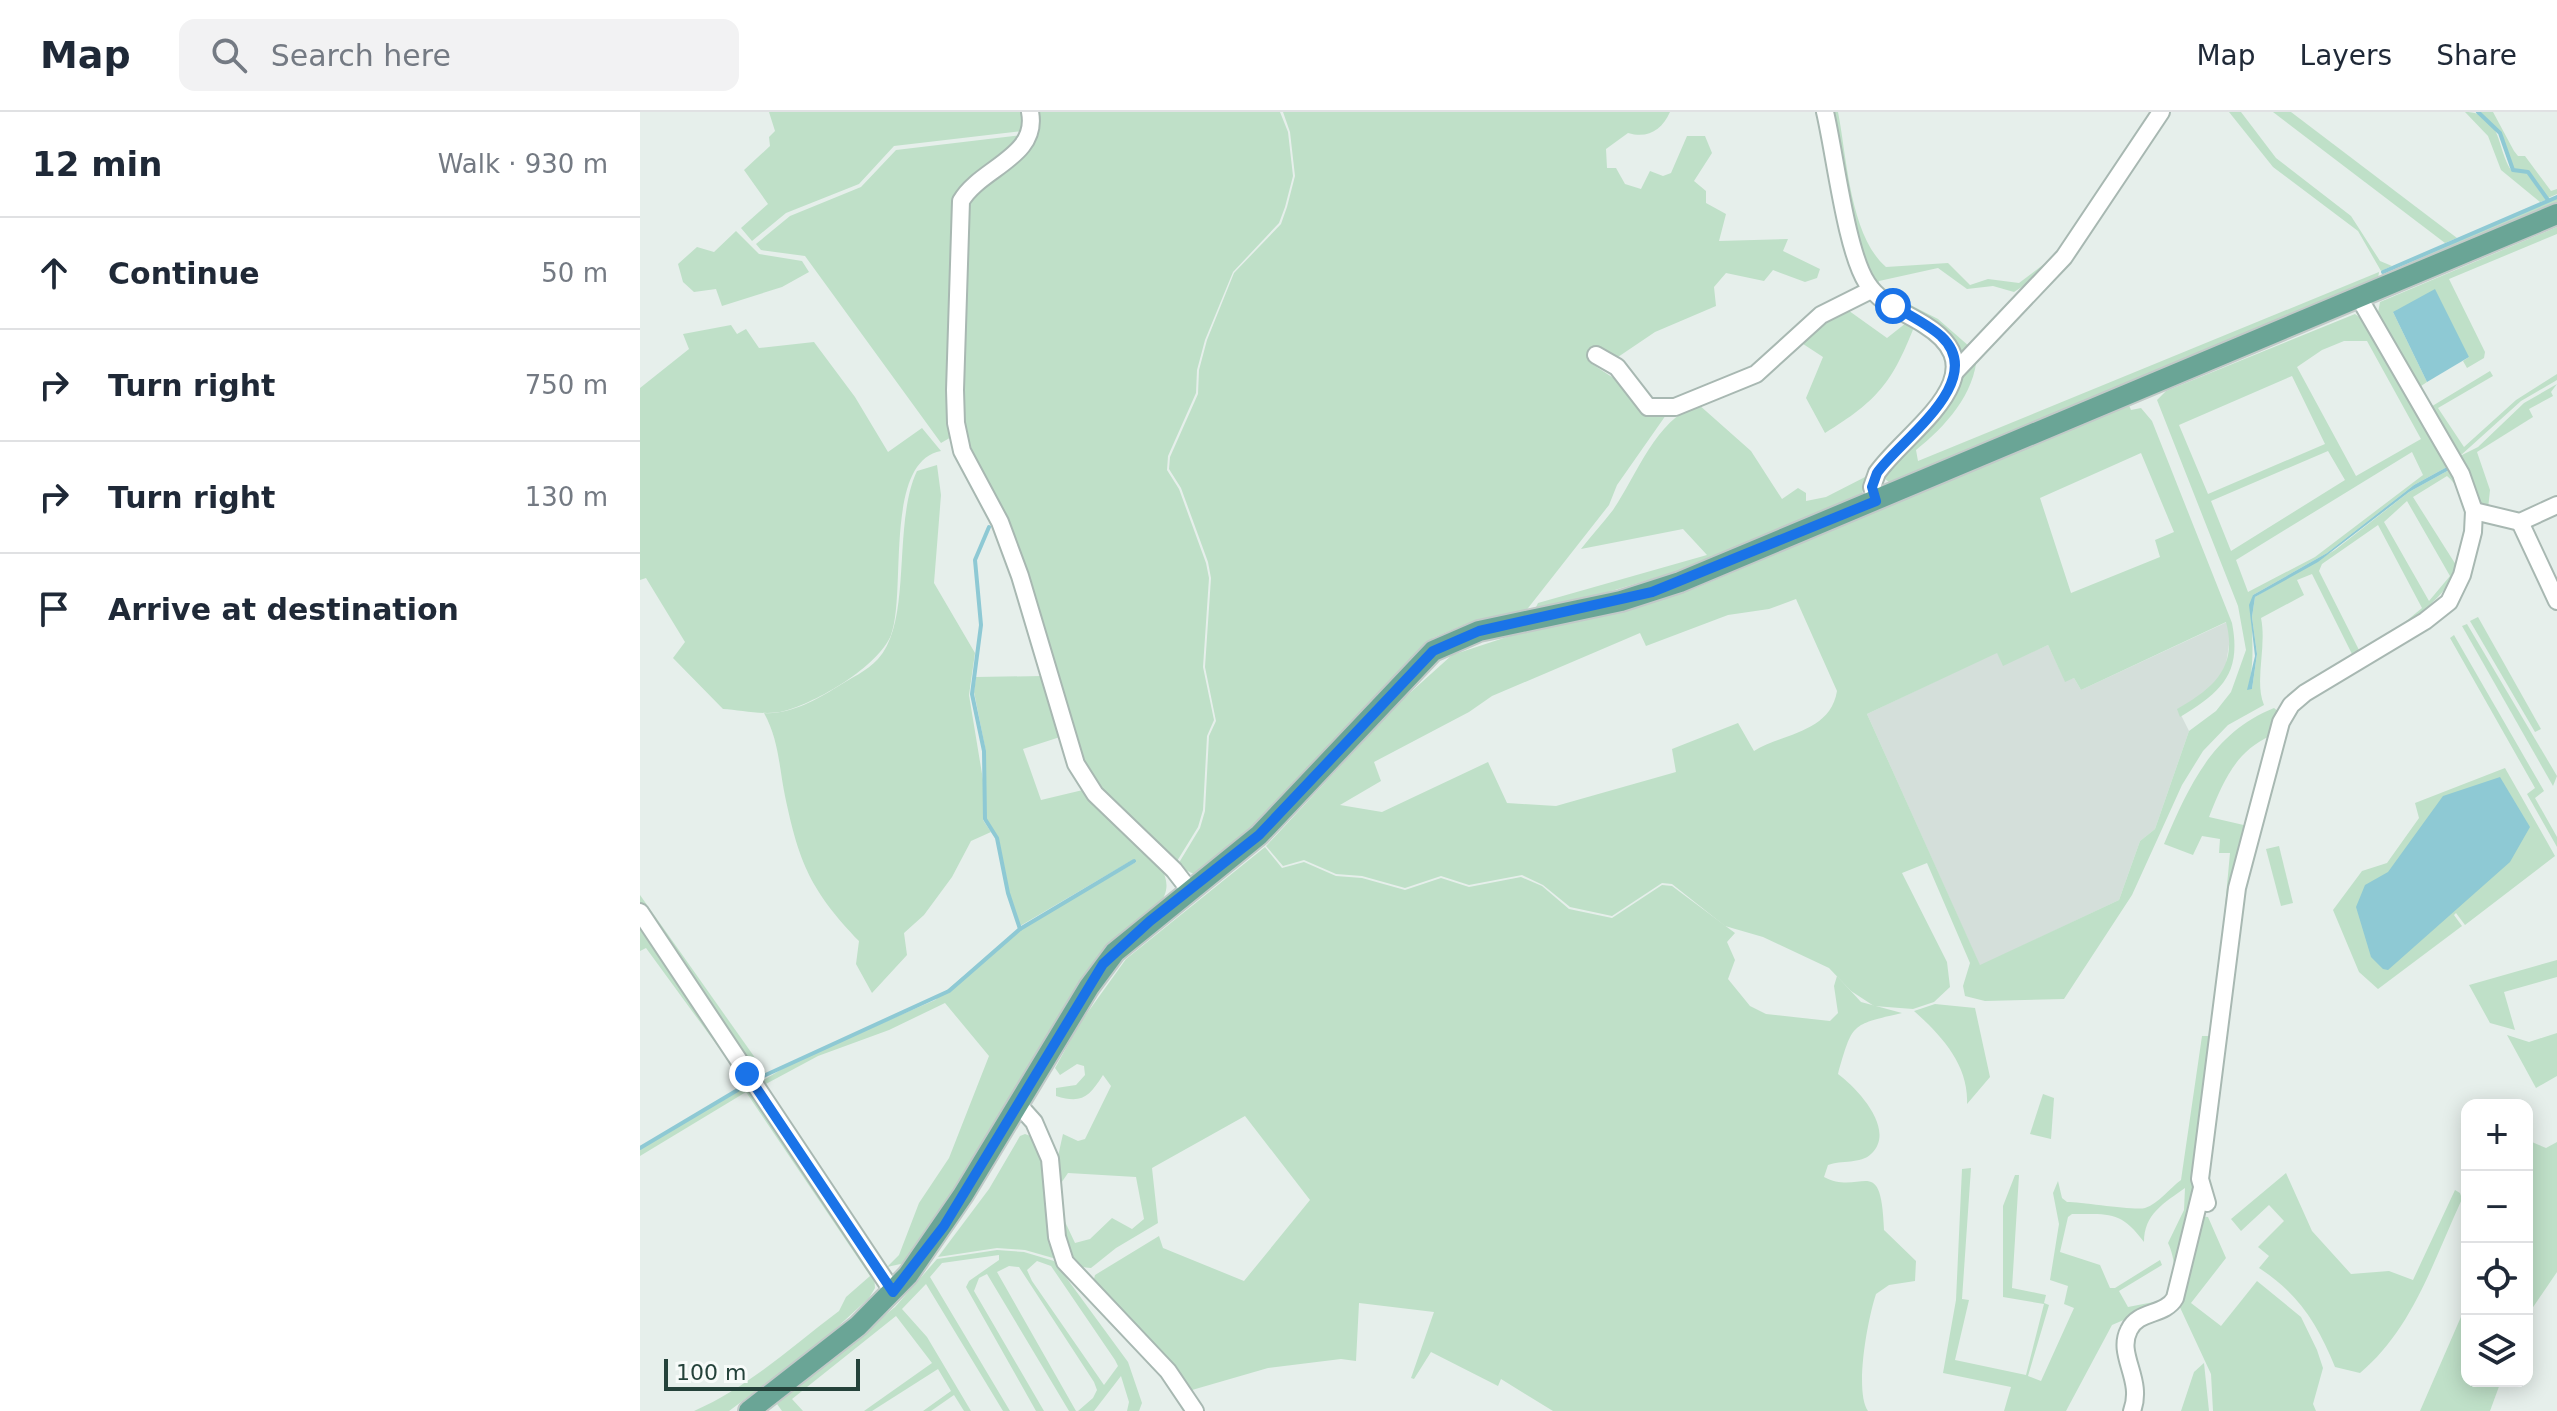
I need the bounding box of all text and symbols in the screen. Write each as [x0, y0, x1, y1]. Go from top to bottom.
search box [179, 19, 739, 91]
text: Map [40, 33, 131, 77]
icon: search [207, 33, 251, 77]
text: Search here [271, 38, 451, 73]
text: Map [2196, 39, 2256, 72]
text: Layers [2300, 39, 2392, 72]
text: Share [2436, 39, 2517, 72]
text: 12 min [32, 144, 162, 184]
text: Walk · 930 m [438, 149, 608, 179]
icon: ahead [32, 251, 76, 295]
text: Continue [108, 256, 260, 291]
text: 50 m [541, 258, 608, 288]
route start [1875, 288, 1911, 324]
icon: right [32, 363, 76, 407]
text: Turn right [108, 368, 275, 403]
text: 750 m [525, 370, 608, 400]
icon: right [32, 475, 76, 519]
text: Turn right [108, 480, 275, 515]
text: 130 m [525, 482, 608, 512]
icon: arrive [32, 587, 76, 631]
text: Arrive at destination [108, 592, 459, 627]
route end [729, 1056, 765, 1092]
map controls [2461, 1099, 2533, 1387]
button: + [2461, 1099, 2533, 1171]
button: − [2461, 1171, 2533, 1243]
button: locate [2461, 1243, 2533, 1315]
button: layers [2461, 1315, 2533, 1387]
scale bar [664, 1355, 860, 1391]
text: 100 m [676, 1360, 746, 1385]

